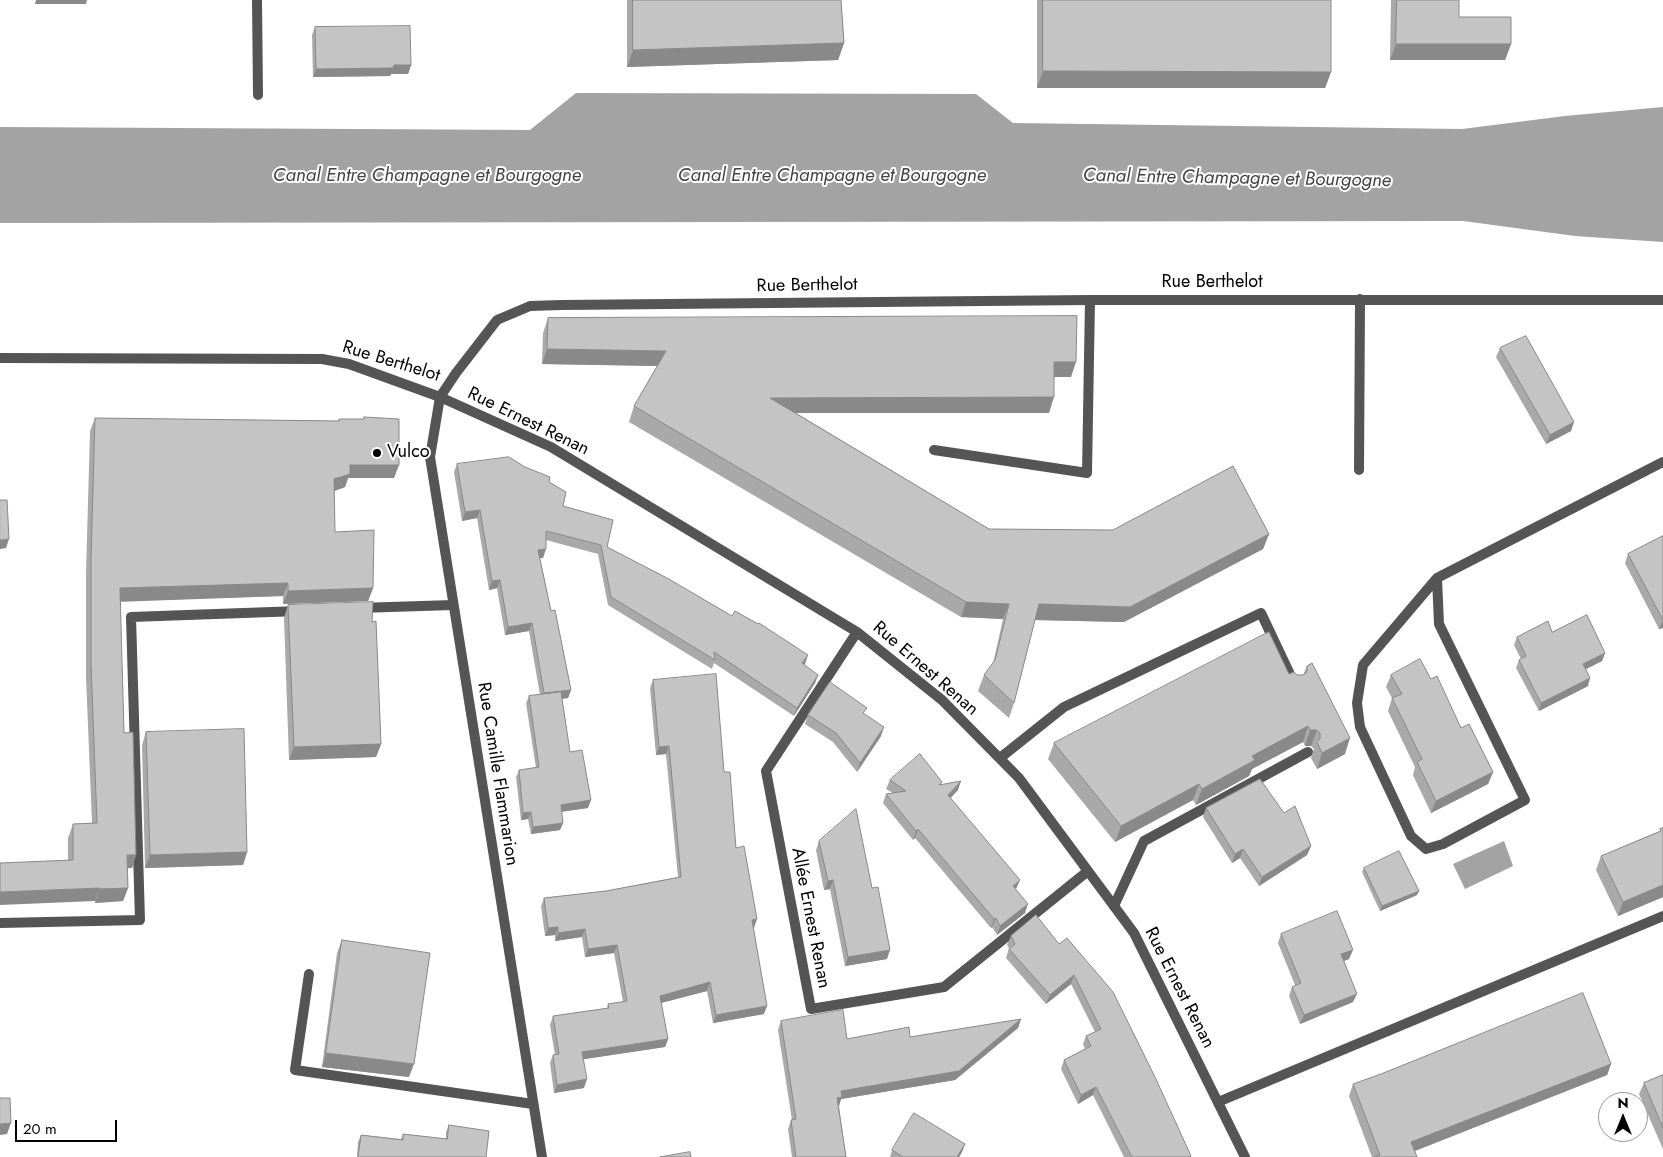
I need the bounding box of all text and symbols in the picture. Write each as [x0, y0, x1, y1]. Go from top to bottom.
water label: Canal Entre Champagne et Bourgogne [273, 165, 581, 187]
water label: Canal Entre Champagne et Bourgogne [678, 165, 986, 187]
water label: Canal Entre Champagne et Bourgogne [1083, 165, 1391, 193]
street label: Rue Berthelot [1161, 272, 1263, 294]
street label: Rue Berthelot [756, 274, 858, 298]
street label: Rue Berthelot [340, 337, 442, 387]
street label: Rue Ernest Renan [464, 383, 592, 461]
place label: Vulco [387, 442, 430, 464]
marker: Vulco [371, 447, 383, 459]
street label: Rue Ernest Renan [868, 617, 982, 721]
street label: Rue Camille Flammarion [472, 681, 522, 867]
street label: Allée Ernest Renan [786, 846, 834, 990]
street label: Rue Ernest Renan [1139, 924, 1219, 1052]
north arrow [1598, 1092, 1648, 1142]
text: N [1617, 1093, 1629, 1113]
scale bar [18, 1110, 120, 1142]
text: 20 m [23, 1118, 57, 1140]

